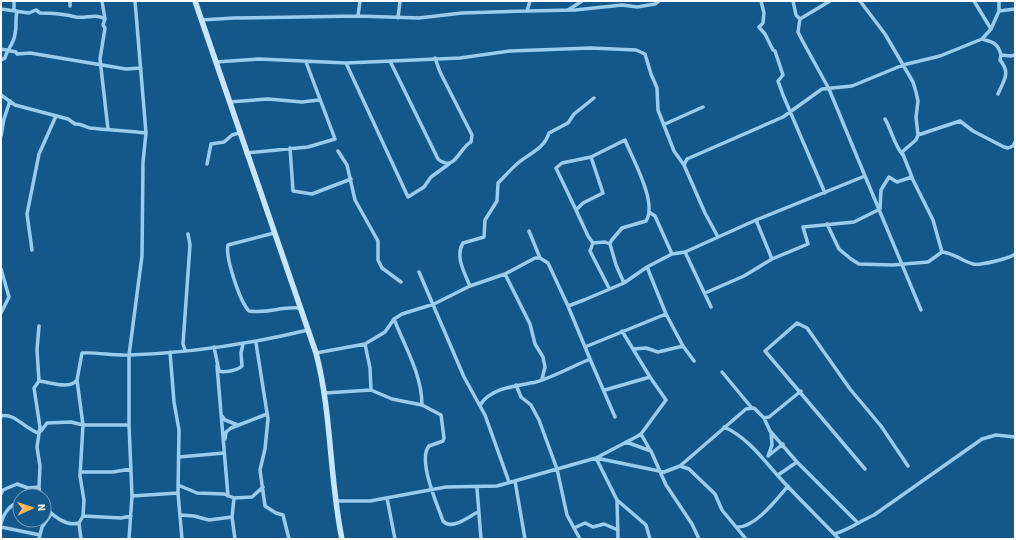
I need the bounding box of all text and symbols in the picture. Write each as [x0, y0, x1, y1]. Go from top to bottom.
north arrow [12, 488, 52, 528]
text: N [34, 503, 49, 512]

